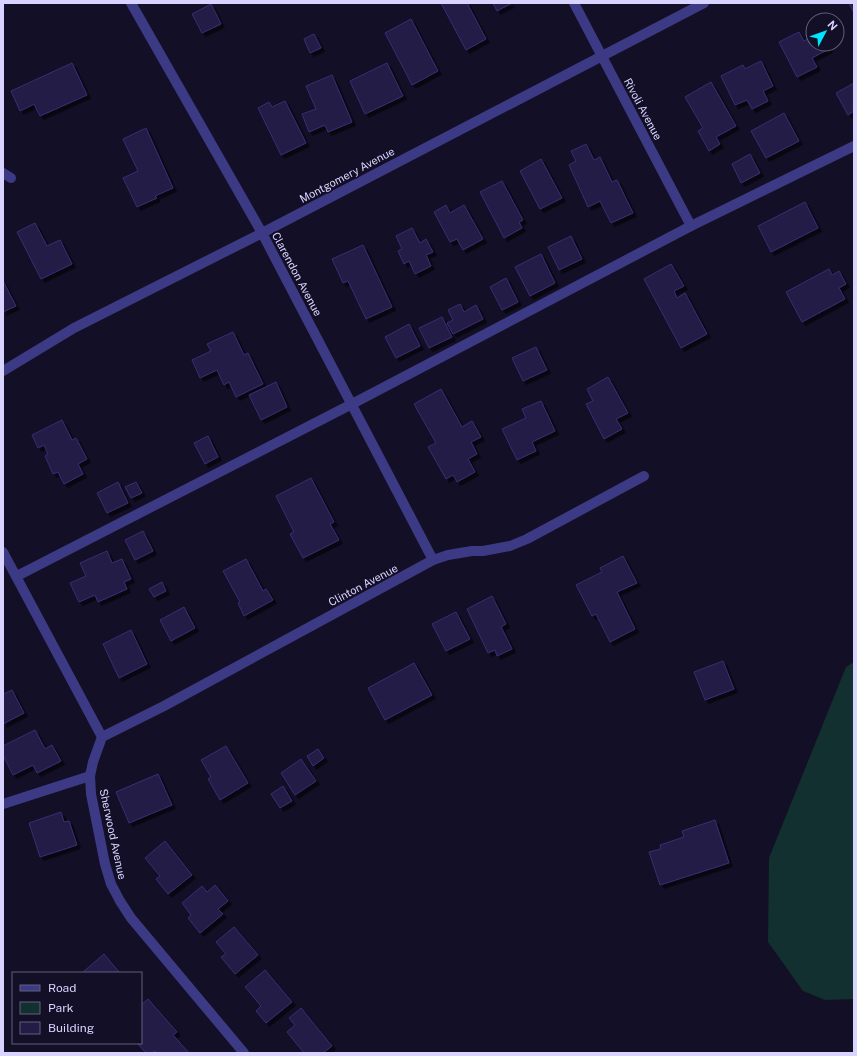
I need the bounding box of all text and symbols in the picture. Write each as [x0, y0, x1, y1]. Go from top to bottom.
north arrow [805, 12, 845, 52]
text: N [825, 18, 840, 33]
street label: Rivoli Avenue [622, 76, 664, 142]
street label: Montgomery Avenue [297, 145, 397, 205]
street label: Clarendon Avenue [270, 230, 324, 318]
street label: Clinton Avenue [326, 562, 400, 608]
street label: Sherwood Avenue [98, 788, 128, 880]
legend [12, 972, 142, 1044]
text: Road [48, 981, 76, 995]
text: Park [48, 1001, 74, 1015]
text: Building [48, 1021, 94, 1035]

